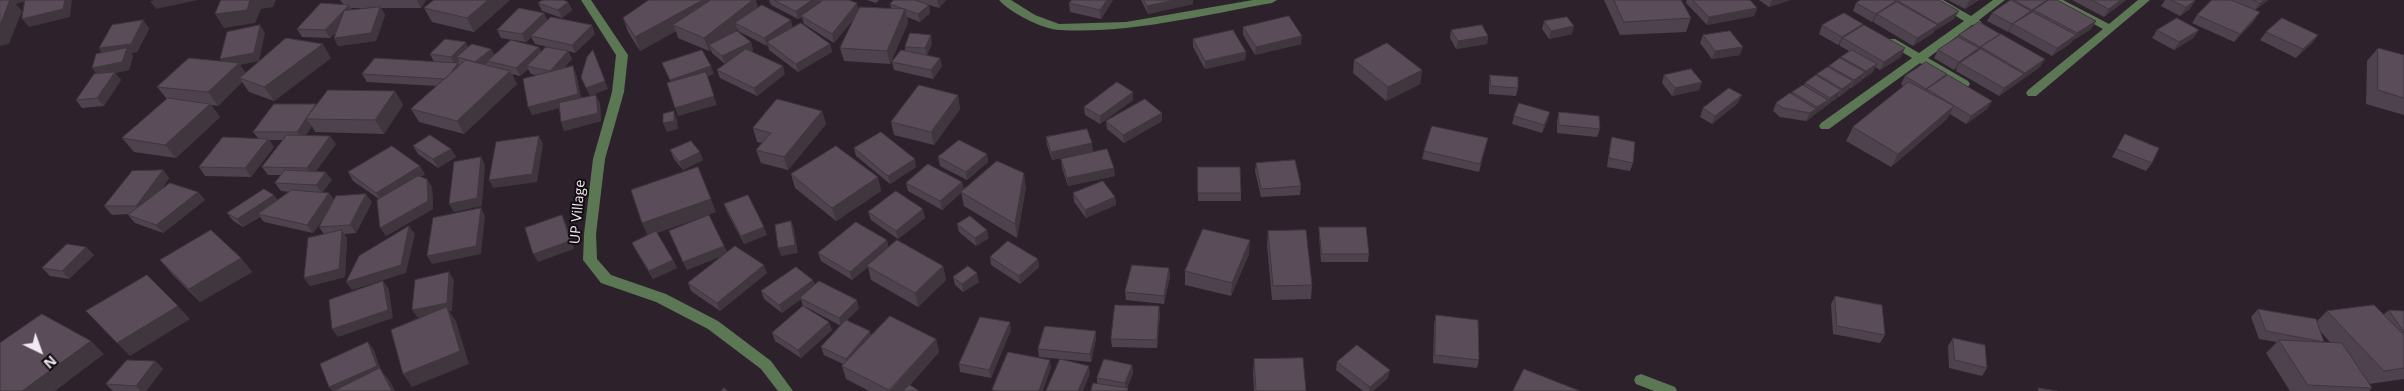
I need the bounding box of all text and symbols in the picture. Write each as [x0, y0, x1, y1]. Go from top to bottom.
street label: UP Village [567, 179, 589, 245]
north arrow [15, 326, 65, 376]
text: N [40, 352, 61, 373]

